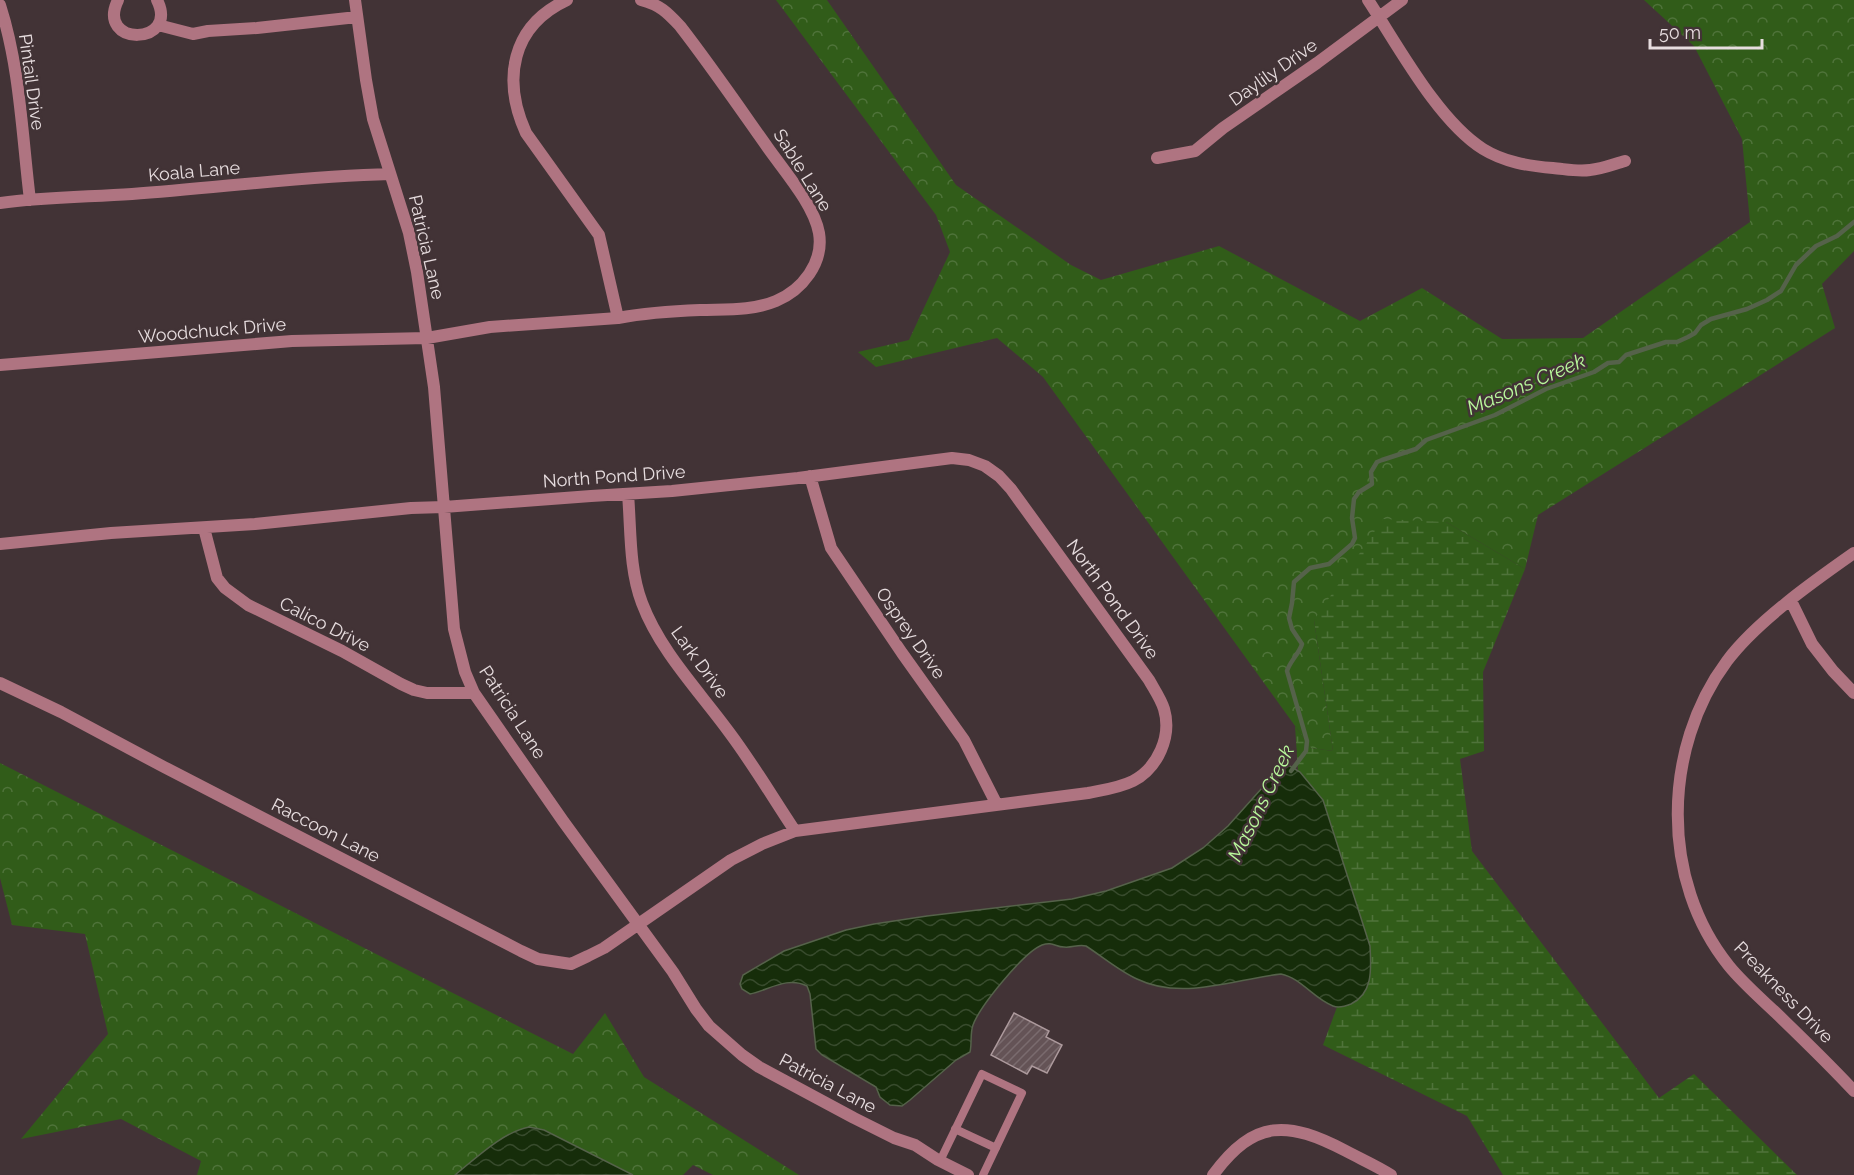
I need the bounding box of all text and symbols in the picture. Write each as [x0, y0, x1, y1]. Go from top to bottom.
scale bar [1650, 12, 1762, 50]
text: 50 m [1659, 22, 1701, 43]
street label: Pintail Drive [15, 32, 49, 132]
street label: Daylily Drive [1225, 34, 1321, 110]
street label: Sable Lane [769, 125, 837, 215]
street label: Koala Lane [147, 156, 241, 185]
street label: Patricia Lane [405, 193, 449, 302]
street label: Woodchuck Drive [137, 313, 287, 347]
water label: Masons Creek [1463, 348, 1589, 420]
street label: North Pond Drive [542, 461, 686, 491]
street label: North Pond Drive [1063, 535, 1164, 663]
street label: Osprey Drive [872, 583, 950, 683]
street label: Calico Drive [276, 592, 374, 656]
street label: Lark Drive [667, 622, 733, 702]
street label: Patricia Lane [475, 662, 551, 763]
water label: Masons Creek [1222, 741, 1300, 865]
street label: Raccoon Lane [268, 794, 384, 867]
street label: Preakness Drive [1730, 937, 1838, 1047]
street label: Patricia Lane [776, 1049, 880, 1118]

